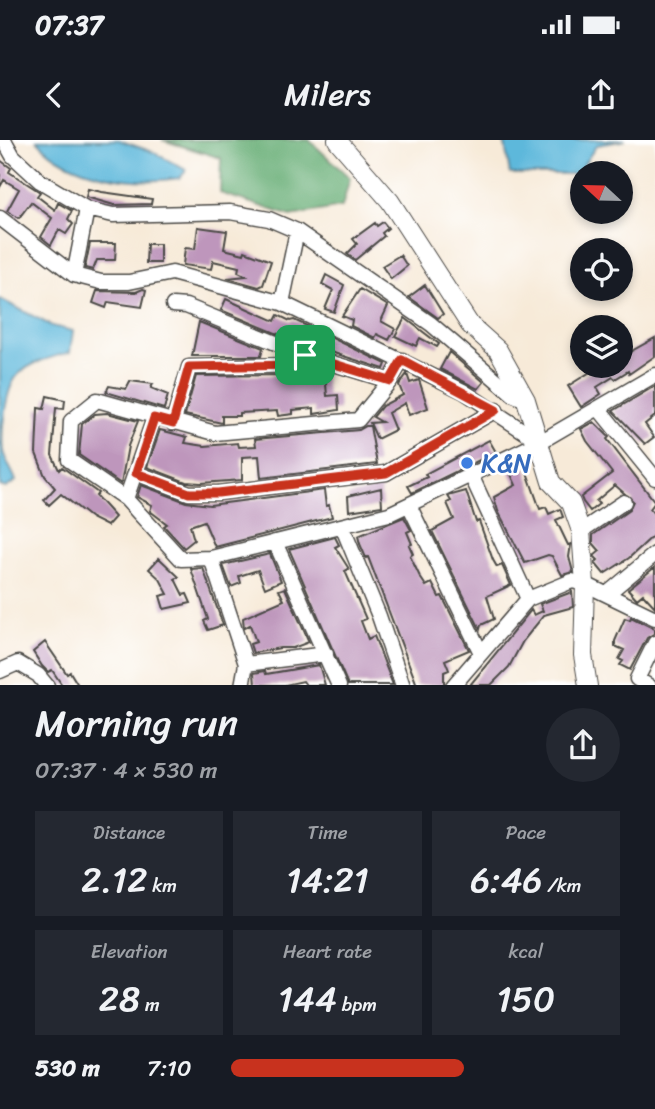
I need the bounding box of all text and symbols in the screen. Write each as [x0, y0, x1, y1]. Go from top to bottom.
text: 07:37 [35, 2, 103, 48]
text: Milers [284, 66, 371, 123]
icon: back [35, 76, 73, 114]
icon: share [582, 76, 620, 114]
north arrow [570, 161, 634, 224]
map controls [570, 161, 633, 378]
button: locate [570, 238, 633, 301]
button: layers [570, 315, 633, 378]
pin [275, 325, 335, 385]
icon: arrive [286, 336, 324, 374]
place label: K&N [481, 440, 532, 486]
marker: K&N [459, 455, 475, 471]
text: Morning run [35, 690, 238, 757]
button: share [546, 708, 620, 782]
text: 07:37 · 4 × 530 m [35, 750, 217, 791]
text: Distance [93, 816, 165, 849]
text: Time [307, 816, 348, 849]
text: Pace [506, 816, 546, 849]
text: 2.12 [81, 849, 147, 911]
text: 14:21 [286, 849, 369, 911]
text: 6:46 [470, 849, 542, 911]
text: km [147, 869, 177, 902]
text: /km [542, 869, 581, 902]
text: Elevation [91, 935, 168, 968]
text: Heart rate [283, 935, 372, 968]
text: kcal [509, 935, 543, 968]
text: 28 [99, 968, 140, 1030]
text: 144 [278, 968, 337, 1030]
text: 150 [497, 968, 555, 1030]
text: m [140, 988, 160, 1021]
text: bpm [337, 988, 377, 1021]
text: 530 m [35, 1048, 100, 1089]
text: 7:10 [147, 1048, 191, 1089]

